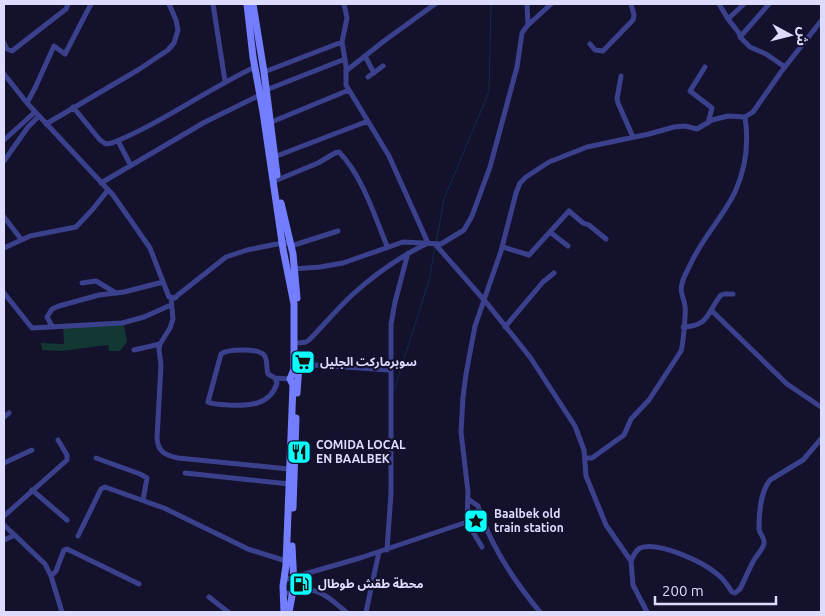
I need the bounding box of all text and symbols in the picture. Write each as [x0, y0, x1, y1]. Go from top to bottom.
north arrow [765, 10, 815, 60]
text: ش [794, 26, 812, 47]
supermarket icon: سوبرماركت الجليل [290, 349, 316, 375]
place label: سوبرماركت الجليل [320, 355, 417, 369]
place label: COMIDA LOCAL EN BAALBEK [316, 438, 406, 465]
restaurant icon: COMIDA LOCAL EN BAALBEK [286, 439, 312, 465]
place label: Baalbek old train station [494, 507, 564, 534]
place icon: Baalbek old train station [463, 508, 489, 534]
fuel station icon: محطة طقش طوطال [288, 571, 314, 597]
scale bar [655, 574, 776, 606]
place label: محطة طقش طوطال [318, 577, 423, 591]
text: 200 m [662, 582, 704, 599]

